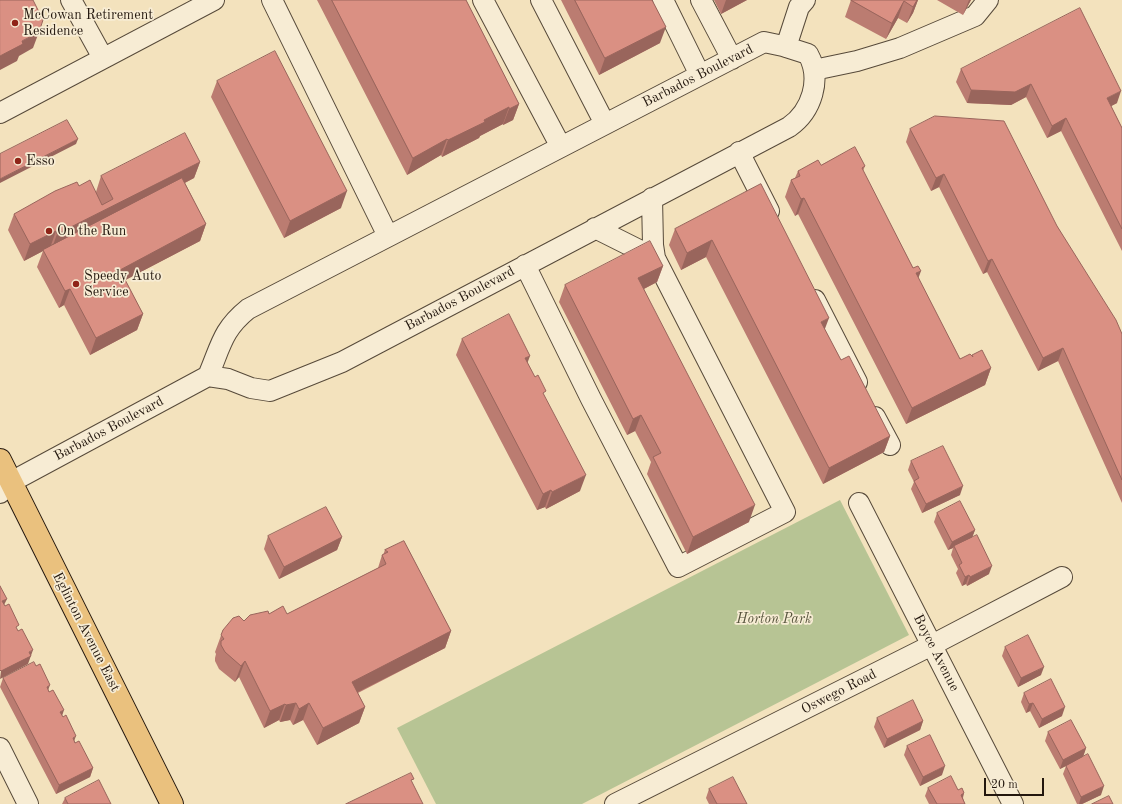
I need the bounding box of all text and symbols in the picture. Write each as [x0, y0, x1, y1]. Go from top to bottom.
place label: McCowan Retirement Residence [23, 7, 153, 40]
marker: McCowan Retirement Residence [10, 18, 20, 28]
street label: Barbados Boulevard [640, 41, 756, 111]
place label: Esso [26, 153, 55, 169]
marker: Esso [13, 156, 23, 166]
place label: On the Run [57, 223, 126, 239]
marker: On the Run [44, 226, 54, 236]
street label: Barbados Boulevard [402, 263, 518, 335]
place label: Speedy Auto Service [84, 268, 161, 300]
marker: Speedy Auto Service [71, 279, 81, 289]
street label: Barbados Boulevard [51, 393, 167, 465]
street label: Eglinton Avenue East [49, 570, 123, 694]
park label: Horton Park [736, 611, 812, 627]
street label: Boyce Avenue [909, 612, 963, 694]
street label: Oswego Road [799, 666, 879, 718]
scale bar [986, 770, 1046, 796]
text: 20 m [991, 779, 1018, 791]

